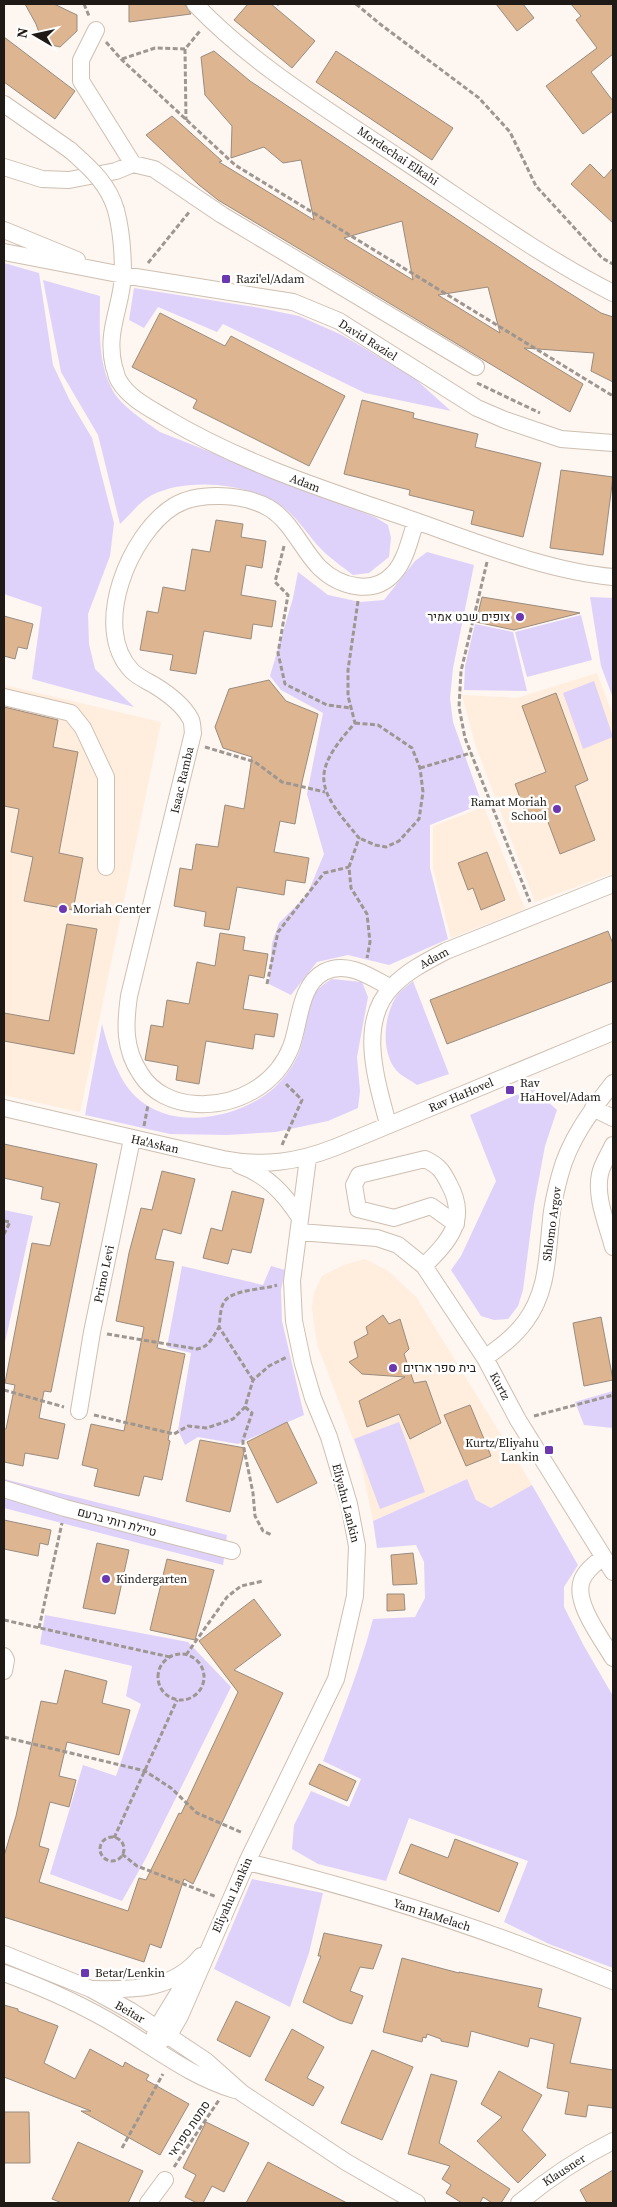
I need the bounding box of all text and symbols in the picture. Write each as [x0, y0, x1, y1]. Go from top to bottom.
north arrow [10, 10, 60, 60]
text: N [11, 26, 33, 40]
street label: Mordechai Elkahi [354, 123, 442, 189]
place label: Razi'el/Adam [236, 271, 305, 287]
marker: Razi'el/Adam [220, 273, 232, 285]
street label: David Raziel [336, 316, 401, 365]
street label: Adam [288, 470, 323, 496]
place label: צופים שבט אמיר [427, 609, 510, 625]
marker: צופים שבט אמיר [514, 611, 526, 623]
street label: Isaac Ramba [167, 744, 198, 815]
place label: Ramat Moriah School [470, 794, 547, 824]
marker: Ramat Moriah School [551, 803, 563, 815]
place label: Moriah Center [73, 901, 151, 917]
marker: Moriah Center [57, 903, 69, 915]
street label: Adam [416, 943, 452, 973]
street label: Rav HaHovel [426, 1074, 496, 1116]
place label: Rav HaHovel/Adam [520, 1075, 601, 1105]
marker: Rav HaHovel/Adam [504, 1084, 516, 1096]
street label: Ha'Askan [129, 1131, 181, 1157]
street label: Shlomo Argov [539, 1186, 565, 1262]
street label: Primo Levi [90, 1243, 118, 1304]
place label: בית ספר ארזים [403, 1360, 477, 1376]
marker: בית ספר ארזים [387, 1362, 399, 1374]
street label: Kurtz [486, 1369, 514, 1403]
place label: Kurtz/Eliyahu Lankin [465, 1435, 539, 1465]
marker: Kurtz/Eliyahu Lankin [543, 1444, 555, 1456]
street label: Eliyahu Lankin [328, 1462, 364, 1544]
street label: טיילת רותי ברעם [76, 1504, 158, 1540]
place label: Kindergarten [116, 1571, 187, 1587]
marker: Kindergarten [100, 1573, 112, 1585]
street label: Eliyahu Lankin [208, 1855, 256, 1935]
street label: Yam HaMelach [391, 1895, 473, 1935]
place label: Betar/Lenkin [95, 1965, 165, 1981]
marker: Betar/Lenkin [79, 1967, 91, 1979]
street label: Beitar [112, 1997, 148, 2027]
street label: סמטת ספראי [164, 2097, 214, 2161]
street label: Klausner [539, 2150, 589, 2190]

